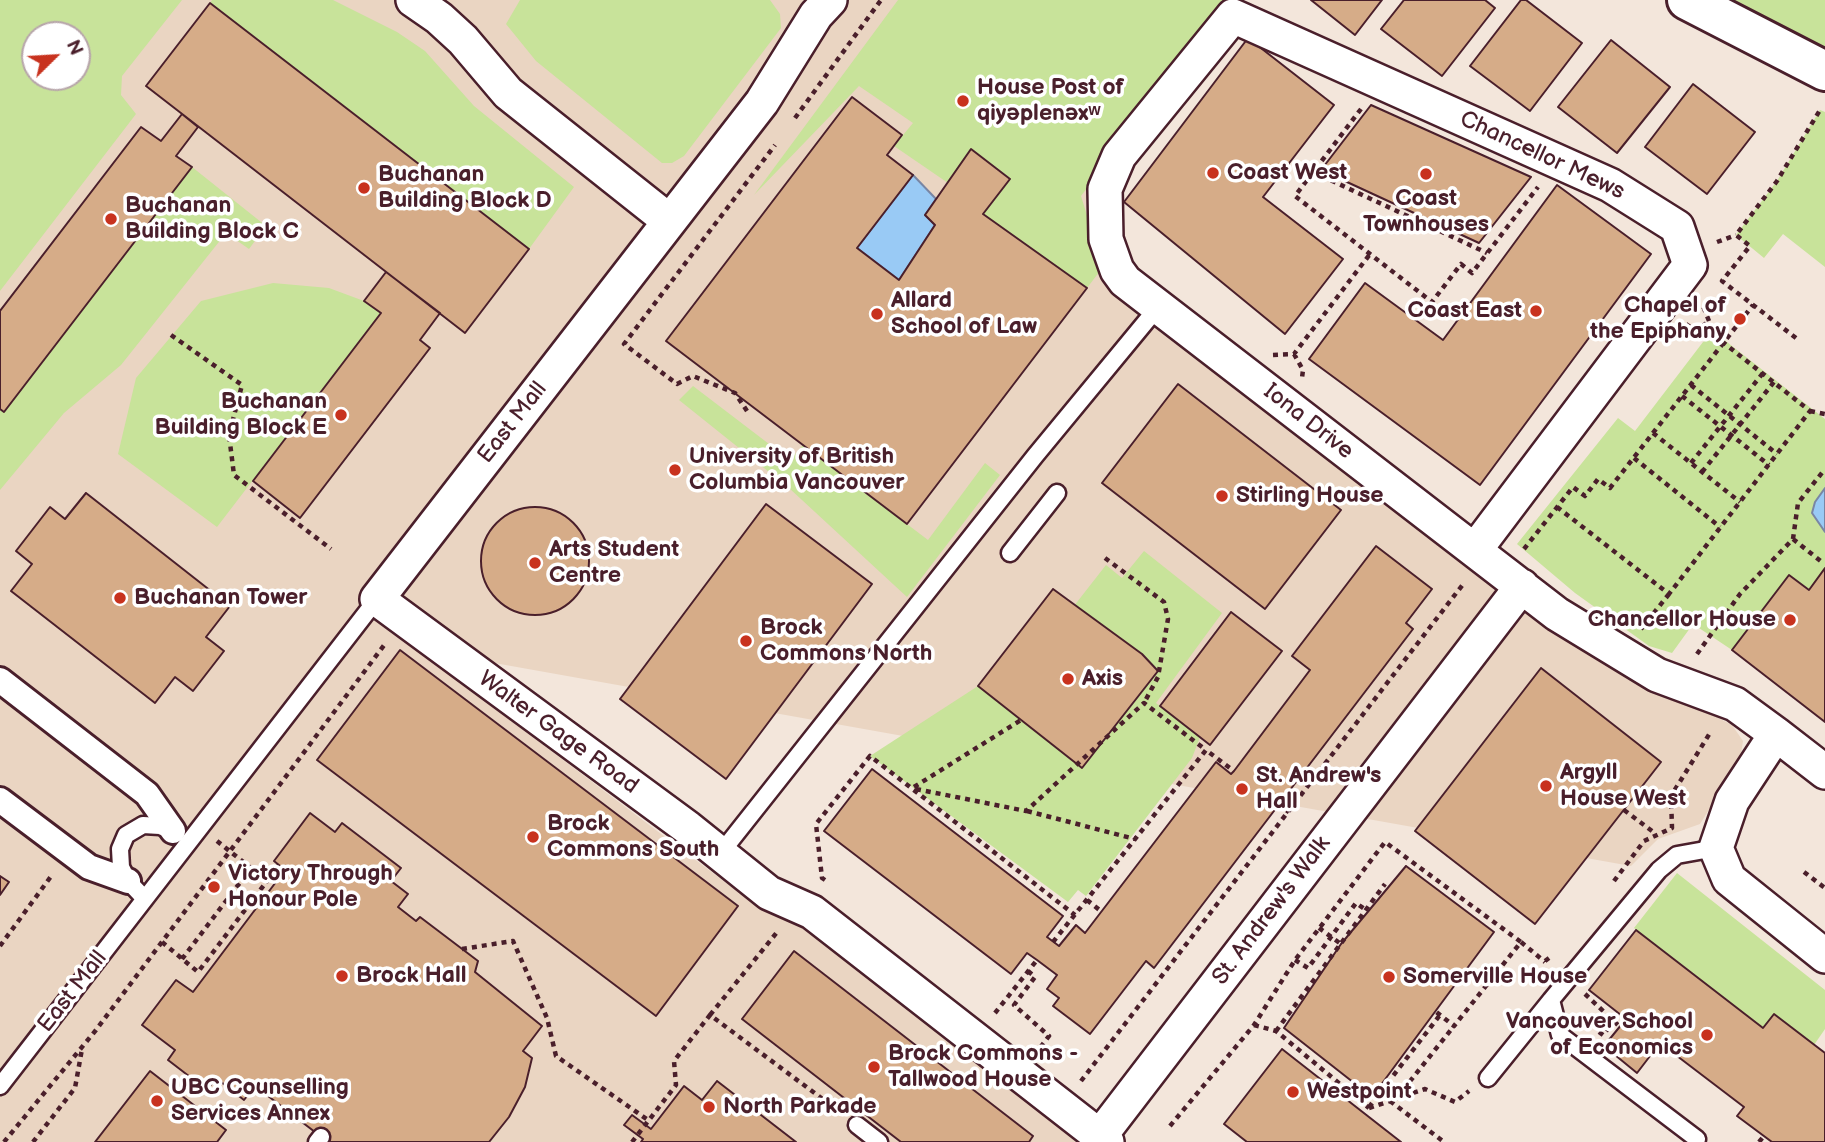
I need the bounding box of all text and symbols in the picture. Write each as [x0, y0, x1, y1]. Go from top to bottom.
north arrow [21, 21, 91, 91]
text: N [60, 37, 87, 59]
place label: House Post of qiyǝplenǝxʷ [977, 74, 1124, 128]
marker: House Post of qiyǝplenǝxʷ [955, 93, 971, 109]
street label: Chancellor Mews [1455, 106, 1629, 206]
place label: Coast West [1227, 159, 1347, 187]
place label: Buchanan Building Block D [378, 161, 552, 215]
marker: Coast West [1205, 165, 1221, 181]
marker: Coast Townhouses [1418, 166, 1434, 182]
marker: Buchanan Building Block D [356, 180, 372, 196]
place label: Coast Townhouses [1363, 185, 1489, 239]
place label: Buchanan Building Block C [125, 192, 299, 246]
marker: Buchanan Building Block C [103, 211, 119, 227]
place label: Allard School of Law [891, 287, 1037, 341]
place label: Chapel of the Epiphany [1590, 292, 1726, 346]
place label: Coast East [1407, 297, 1522, 325]
marker: Coast East [1528, 303, 1544, 319]
marker: Allard School of Law [869, 306, 885, 322]
marker: Chapel of the Epiphany [1732, 311, 1748, 327]
street label: East Mall [473, 377, 553, 469]
street label: Iona Drive [1258, 378, 1358, 466]
place label: Buchanan Building Block E [154, 388, 327, 442]
marker: Buchanan Building Block E [333, 407, 349, 423]
place label: University of British Columbia Vancouver [689, 443, 904, 497]
marker: University of British Columbia Vancouver [667, 462, 683, 478]
place label: Stirling House [1236, 482, 1384, 510]
marker: Stirling House [1214, 488, 1230, 504]
place label: Arts Student Centre [549, 536, 679, 590]
marker: Arts Student Centre [527, 555, 543, 571]
place label: Buchanan Tower [134, 584, 307, 612]
marker: Buchanan Tower [112, 590, 128, 606]
place label: Chancellor House [1588, 606, 1776, 634]
marker: Chancellor House [1782, 612, 1798, 628]
place label: Brock Commons North [760, 614, 932, 668]
marker: Brock Commons North [738, 633, 754, 649]
place label: Axis [1082, 665, 1123, 693]
street label: Walter Gage Road [472, 666, 644, 800]
marker: Axis [1060, 671, 1076, 687]
place label: Argyll House West [1560, 759, 1686, 813]
place label: St. Andrew's Hall [1256, 762, 1381, 816]
marker: Argyll House West [1538, 778, 1554, 794]
marker: St. Andrew's Hall [1234, 781, 1250, 797]
place label: Brock Commons South [547, 810, 719, 864]
marker: Brock Commons South [525, 829, 541, 845]
street label: St. Andrew's Walk [1207, 831, 1337, 991]
place label: Victory Through Honour Pole [228, 860, 393, 914]
marker: Victory Through Honour Pole [206, 879, 222, 895]
street label: East Mall [33, 946, 113, 1038]
place label: Brock Hall [356, 962, 467, 990]
place label: Somerville House [1403, 963, 1587, 991]
marker: Brock Hall [334, 968, 350, 984]
marker: Somerville House [1381, 969, 1397, 985]
place label: Vancouver School of Economics [1506, 1008, 1693, 1062]
marker: Vancouver School of Economics [1699, 1027, 1715, 1043]
place label: Brock Commons - Tallwood House [888, 1040, 1078, 1094]
marker: Brock Commons - Tallwood House [866, 1059, 882, 1075]
place label: UBC Counselling Services Annex [171, 1074, 349, 1128]
place label: Westpoint [1307, 1078, 1412, 1106]
marker: Westpoint [1285, 1084, 1301, 1100]
marker: UBC Counselling Services Annex [149, 1093, 165, 1109]
place label: North Parkade [723, 1093, 877, 1121]
marker: North Parkade [701, 1099, 717, 1115]

